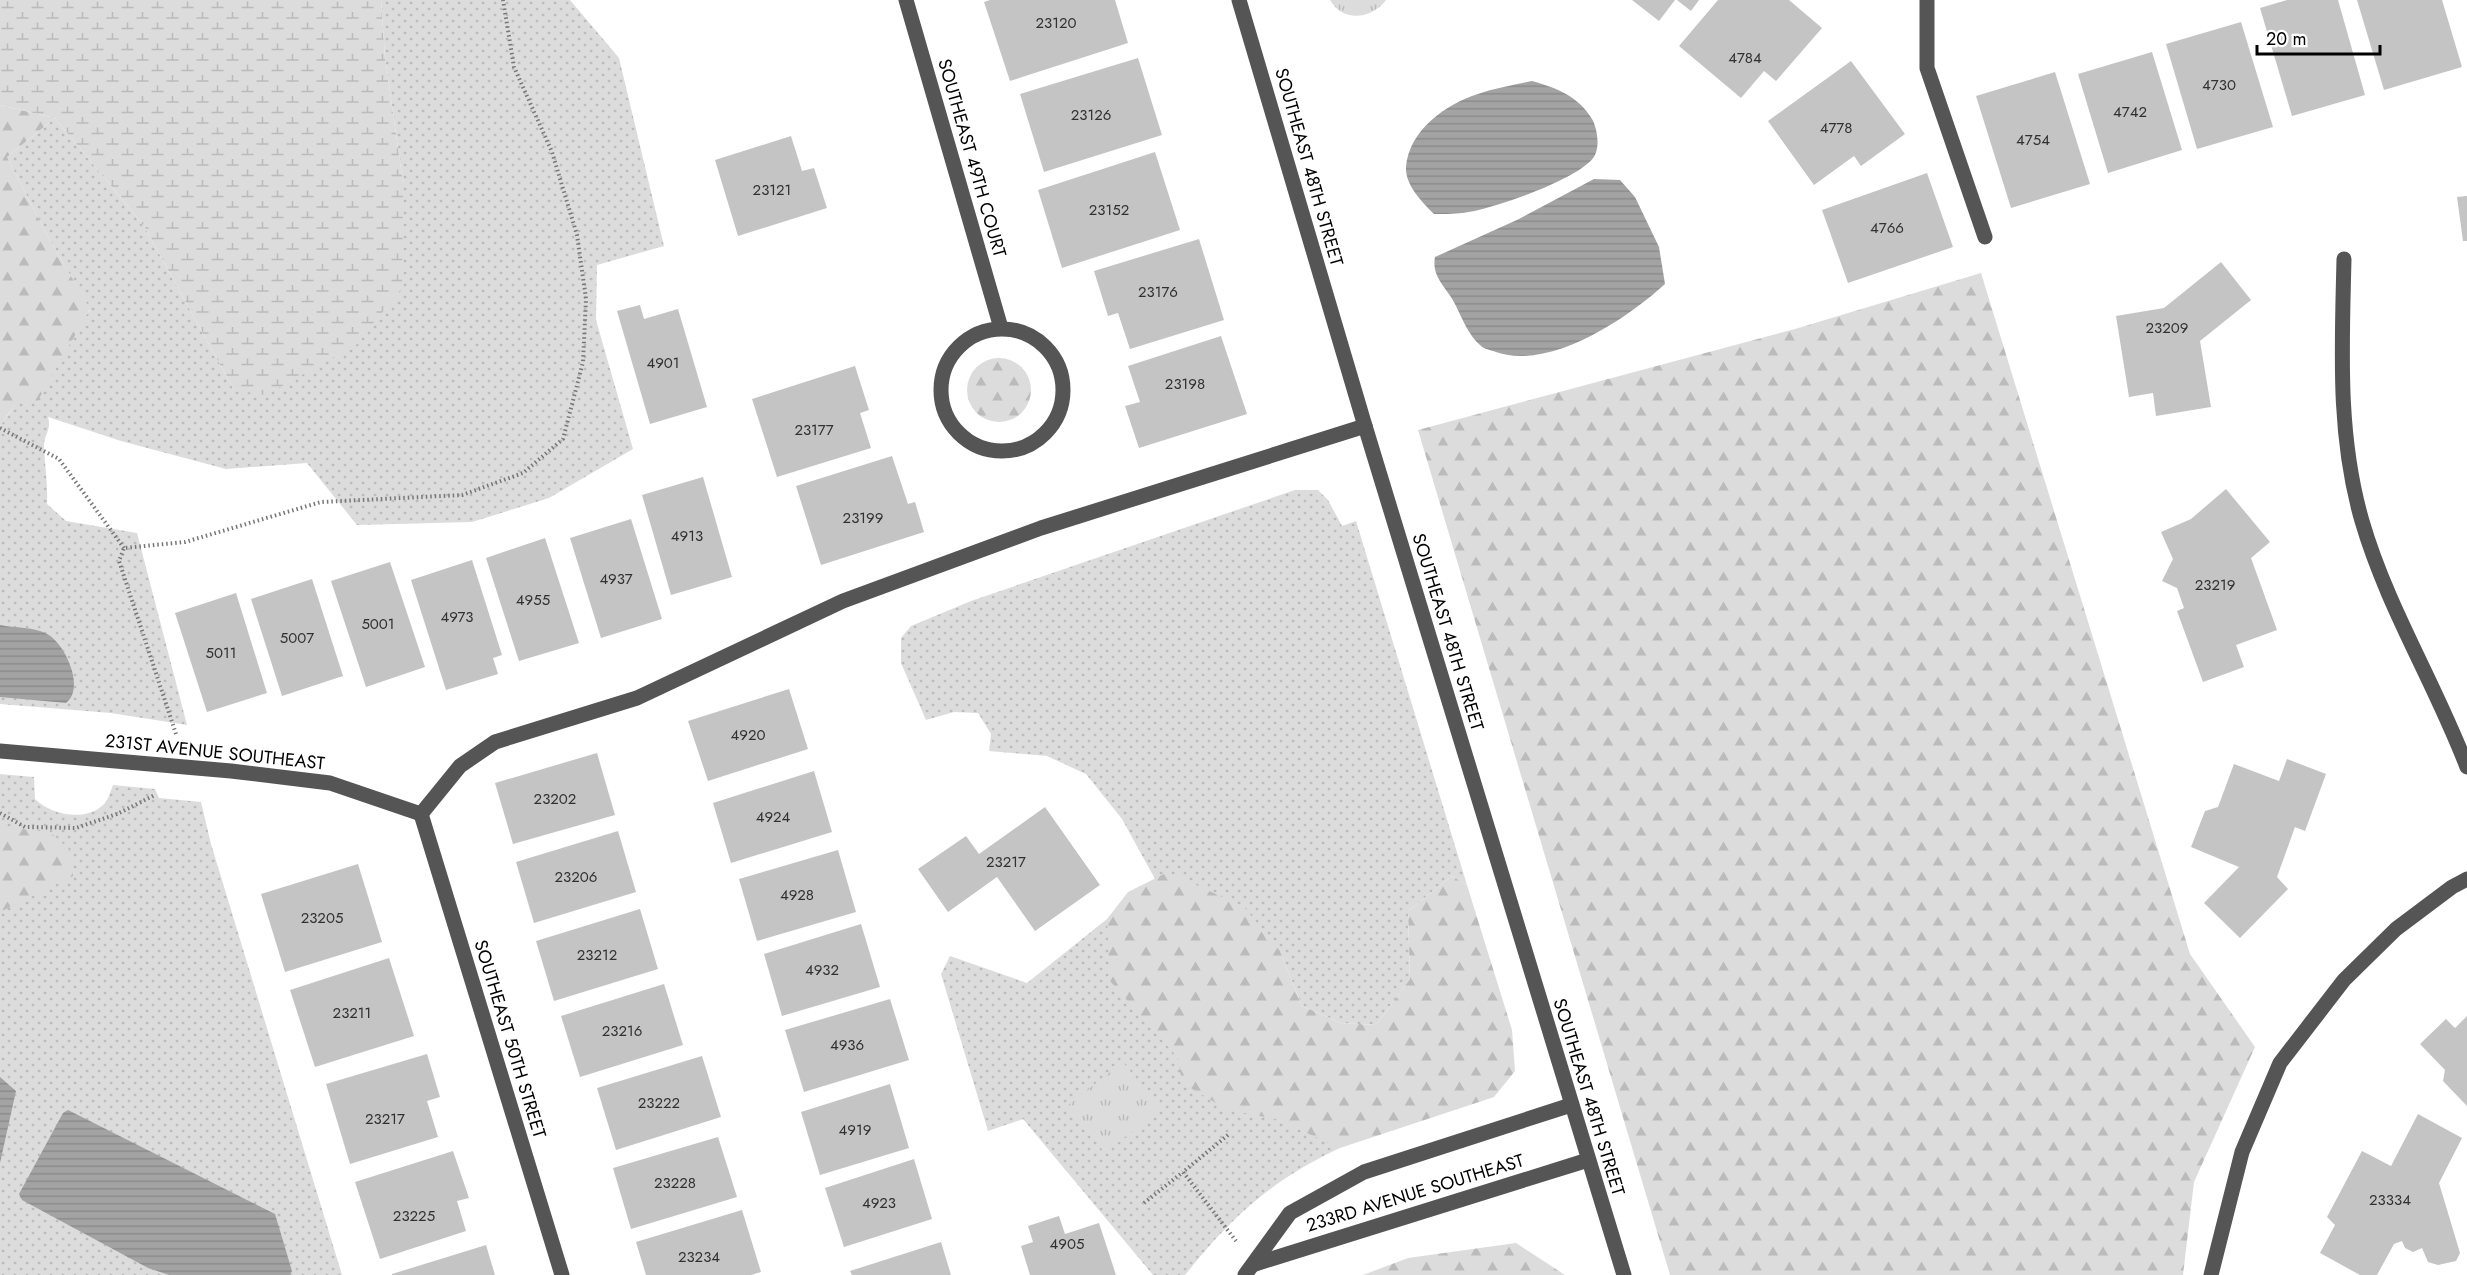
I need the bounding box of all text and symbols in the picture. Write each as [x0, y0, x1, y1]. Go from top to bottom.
house number: 23120 [1035, 12, 1077, 34]
scale bar [2257, 18, 2380, 56]
text: 20 m [2266, 26, 2306, 52]
house number: 4784 [1728, 47, 1762, 69]
street label: SOUTHEAST 49TH COURT [931, 56, 1013, 261]
street label: SOUTHEAST 48TH STREET [1268, 65, 1350, 270]
house number: 4730 [2202, 74, 2236, 96]
house number: 4742 [2113, 101, 2147, 123]
house number: 23126 [1071, 104, 1111, 126]
house number: 4778 [1820, 117, 1852, 139]
house number: 4754 [2016, 129, 2050, 151]
house number: 23121 [753, 179, 791, 201]
house number: 23152 [1089, 199, 1129, 221]
house number: 4766 [1870, 217, 1904, 239]
house number: 23176 [1138, 281, 1178, 303]
house number: 23209 [2146, 317, 2188, 339]
house number: 4901 [646, 352, 680, 374]
house number: 23198 [1165, 373, 1205, 395]
house number: 23177 [794, 419, 834, 441]
house number: 23199 [843, 507, 883, 529]
house number: 4913 [671, 525, 703, 547]
street label: SOUTHEAST 48TH STREET [1406, 530, 1491, 734]
house number: 4937 [599, 568, 633, 590]
house number: 23219 [2195, 574, 2235, 596]
house number: 4955 [516, 589, 550, 611]
house number: 4973 [440, 606, 474, 628]
house number: 5001 [361, 613, 395, 635]
house number: 5007 [280, 627, 314, 649]
house number: 5011 [206, 642, 236, 664]
house number: 4920 [731, 724, 765, 746]
street label: 231ST AVENUE SOUTHEAST [104, 728, 327, 777]
house number: 23202 [534, 788, 576, 810]
house number: 4924 [756, 806, 791, 828]
house number: 23217 [986, 851, 1026, 873]
house number: 23206 [555, 866, 597, 888]
house number: 4928 [780, 884, 814, 906]
house number: 23205 [301, 907, 343, 929]
street label: SOUTHEAST 50TH STREET [467, 937, 553, 1142]
house number: 23212 [577, 944, 617, 966]
house number: 4932 [805, 959, 839, 981]
street label: SOUTHEAST 48TH STREET [1547, 995, 1632, 1199]
house number: 23211 [333, 1002, 371, 1024]
house number: 23216 [602, 1020, 642, 1042]
house number: 4936 [830, 1034, 864, 1056]
house number: 23222 [638, 1092, 680, 1114]
house number: 23217 [365, 1108, 405, 1130]
house number: 4919 [839, 1119, 871, 1141]
street label: 233RD AVENUE SOUTHEAST [1303, 1147, 1528, 1239]
house number: 23228 [654, 1172, 696, 1194]
house number: 23334 [2369, 1189, 2411, 1211]
house number: 4923 [862, 1192, 896, 1214]
house number: 23225 [393, 1205, 435, 1227]
house number: 4905 [1050, 1233, 1084, 1255]
house number: 23234 [678, 1246, 720, 1268]

